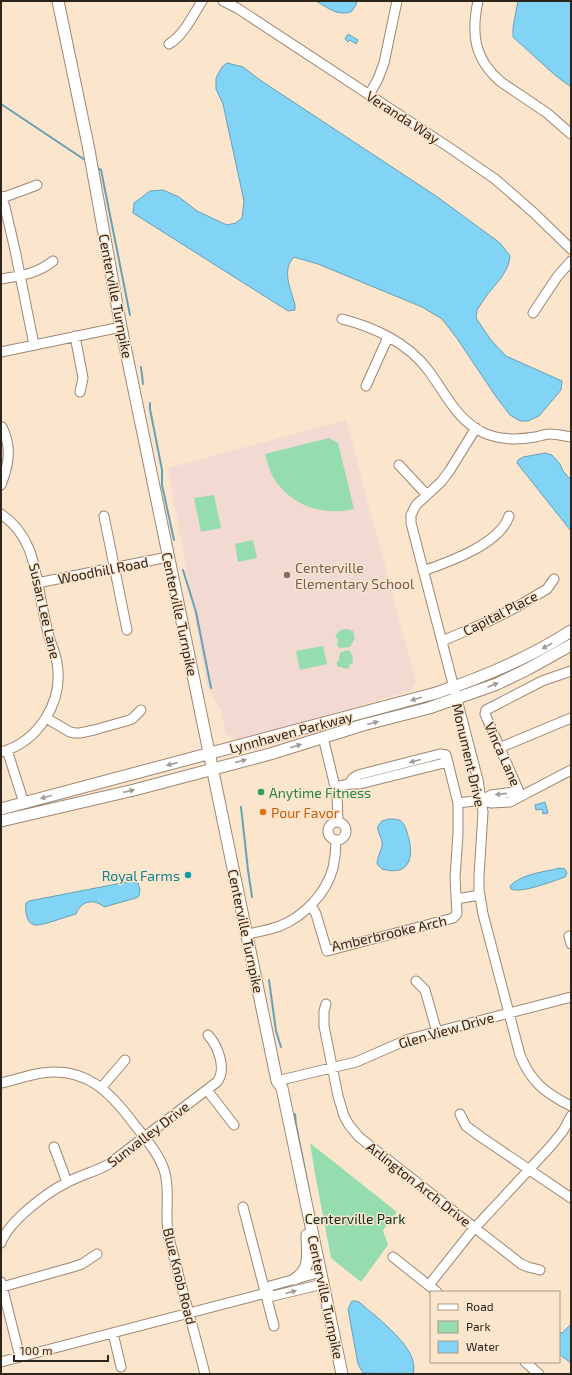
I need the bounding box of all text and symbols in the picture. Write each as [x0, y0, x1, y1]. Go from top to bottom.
street label: Veranda Way [363, 87, 443, 147]
street label: Centerville Turnpike [96, 232, 136, 360]
street label: Centerville Turnpike [159, 550, 201, 678]
street label: Woodhill Road [56, 553, 150, 587]
place label: Centerville Elementary School [295, 559, 415, 592]
street label: Susan Lee Lane [26, 561, 64, 661]
marker: Centerville Elementary School [282, 570, 292, 580]
street label: Capital Place [460, 587, 540, 639]
one-way arrow [541, 642, 553, 649]
one-way arrow [488, 682, 500, 688]
one-way arrow [410, 696, 422, 702]
street label: Monument Drive [449, 701, 489, 809]
street label: Lynnhaven Parkway [227, 707, 355, 757]
one-way arrow [366, 719, 379, 725]
street label: Vinca Lane [481, 719, 525, 789]
one-way arrow [291, 743, 303, 749]
one-way arrow [236, 758, 248, 764]
one-way arrow [409, 758, 421, 764]
one-way arrow [166, 761, 178, 767]
place label: Anytime Fitness [269, 784, 371, 801]
one-way arrow [123, 787, 135, 793]
marker: Anytime Fitness [256, 787, 266, 797]
one-way arrow [495, 791, 507, 797]
one-way arrow [40, 794, 52, 800]
place label: Pour Favor [271, 804, 340, 821]
marker: Pour Favor [258, 807, 268, 817]
place label: Royal Farms [102, 867, 180, 884]
street label: Centerville Turnpike [225, 867, 267, 995]
marker: Royal Farms [183, 870, 193, 880]
street label: Amberbrooke Arch [330, 911, 448, 955]
street label: Glen View Drive [396, 1008, 496, 1052]
street label: Sunvalley Drive [104, 1098, 192, 1170]
street label: Arlington Arch Drive [363, 1138, 475, 1230]
park label: Centerville Park [305, 1210, 405, 1227]
street label: Blue Knob Road [160, 1226, 200, 1326]
street label: Centerville Turnpike [305, 1233, 347, 1361]
one-way arrow [285, 1289, 297, 1295]
legend [430, 1291, 560, 1363]
text: Road [466, 1299, 494, 1313]
text: Park [466, 1319, 491, 1333]
scale bar [14, 1337, 108, 1363]
text: Water [466, 1339, 500, 1353]
text: 100 m [20, 1343, 52, 1357]

